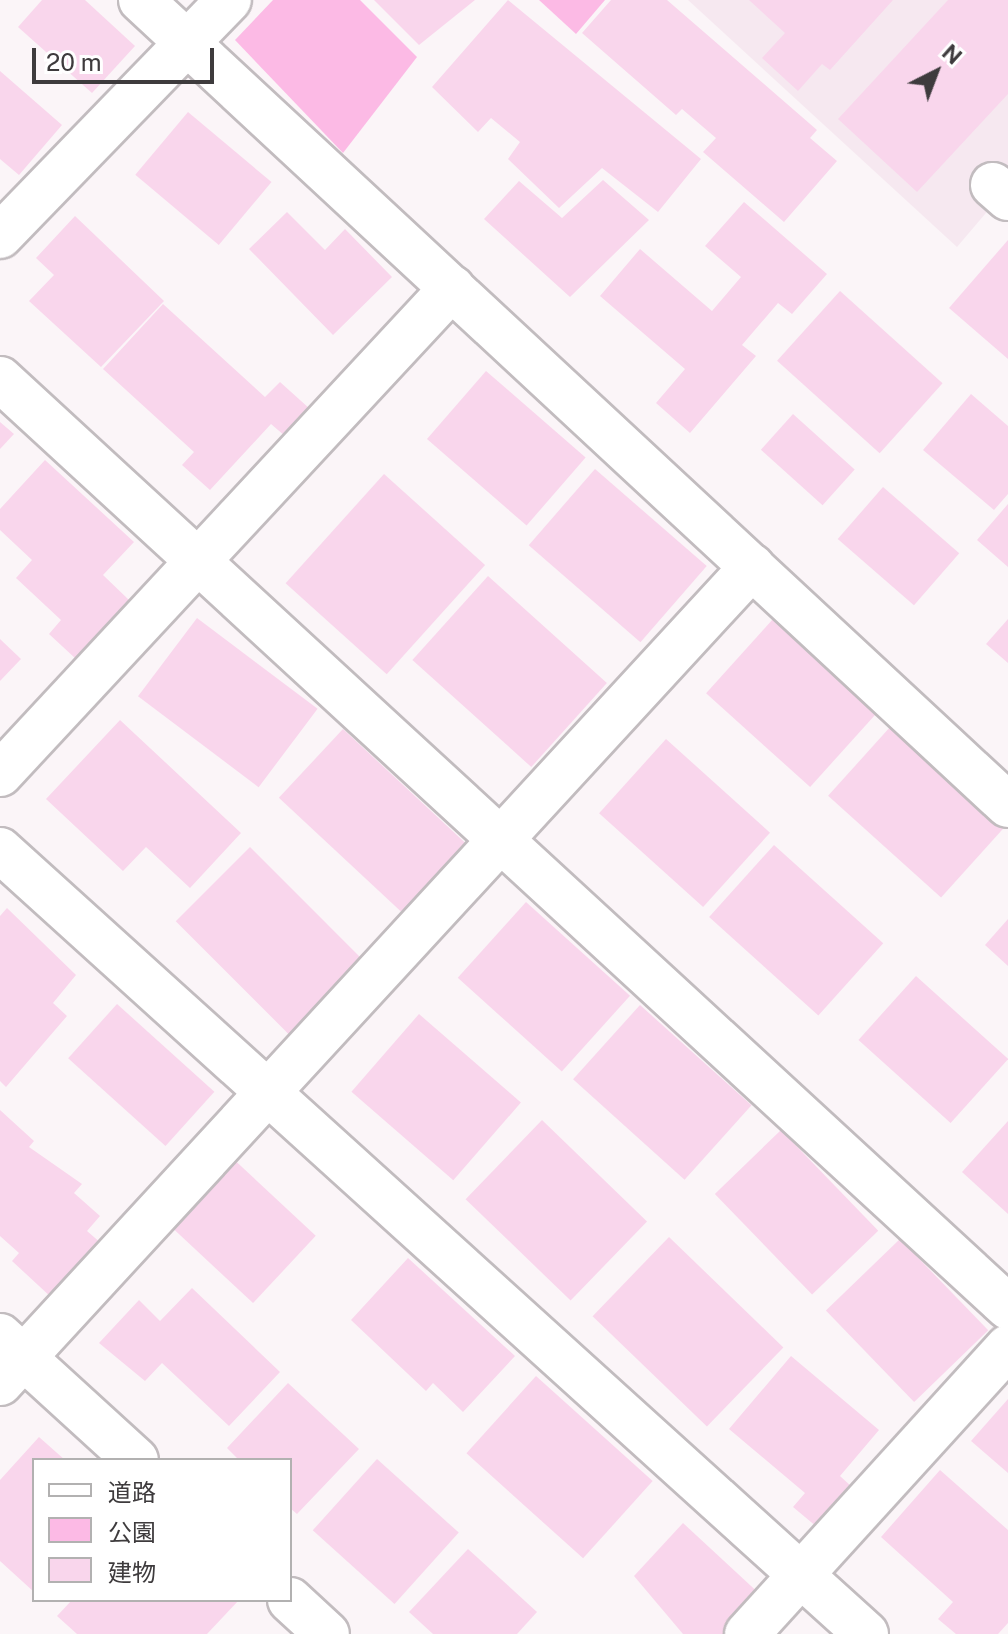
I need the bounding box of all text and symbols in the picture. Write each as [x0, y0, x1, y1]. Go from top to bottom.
scale bar [36, 32, 218, 82]
north arrow [896, 32, 976, 112]
text: N [937, 39, 967, 70]
text: 20 m [46, 48, 102, 76]
legend [32, 1458, 292, 1602]
text: 道路 [108, 1478, 156, 1506]
text: 公園 [108, 1518, 156, 1546]
text: 建物 [108, 1558, 156, 1586]

